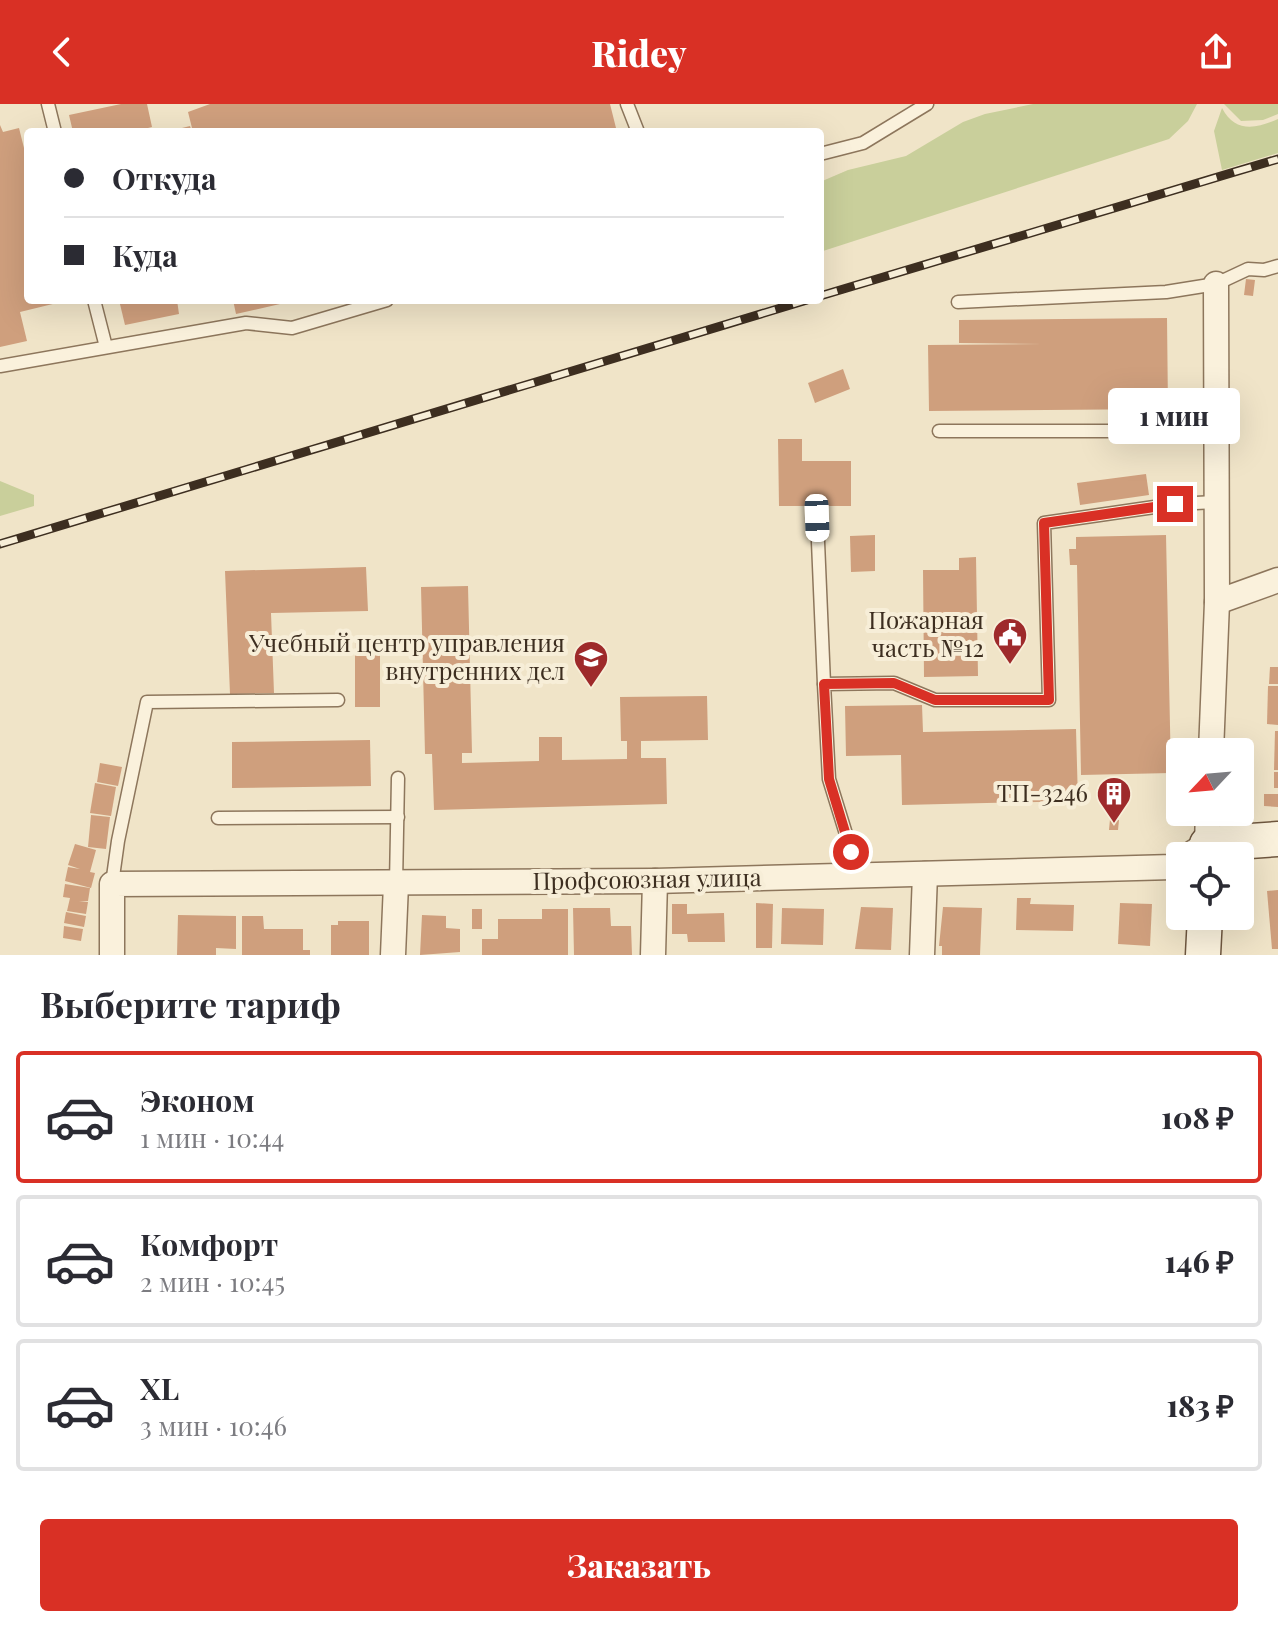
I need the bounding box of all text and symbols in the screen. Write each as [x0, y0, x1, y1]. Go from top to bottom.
text: Ridey [591, 28, 687, 76]
icon: back [40, 30, 84, 74]
icon: share [1194, 30, 1238, 74]
text: Откуда [112, 158, 216, 198]
text: Куда [112, 235, 178, 275]
callout: 1 мин [1109, 388, 1241, 444]
text: 1 мин [1139, 398, 1209, 433]
route end [1157, 486, 1193, 522]
car [804, 494, 830, 542]
place label: Пожарная часть №12 [868, 603, 984, 663]
public building icon: Пожарная часть №12 [991, 616, 1029, 666]
place label: Учебный центр управления внутренних дел [248, 626, 565, 686]
school or university icon: Учебный центр управления внутренних дел [572, 639, 610, 689]
north arrow [1166, 738, 1254, 826]
map controls [1166, 738, 1254, 930]
building icon: ТП-3246 [1095, 775, 1133, 825]
place label: ТП-3246 [997, 776, 1088, 808]
route start [833, 834, 869, 870]
button: locate [1166, 842, 1254, 930]
street label: Профсоюзная улица [532, 860, 762, 896]
text: Выберите тариф [40, 979, 341, 1027]
text: Эконом [140, 1080, 255, 1120]
icon: car [44, 1081, 116, 1153]
text: 108 ₽ [1161, 1097, 1234, 1137]
text: 1 мин · 10:44 [140, 1120, 284, 1155]
text: Комфорт [140, 1224, 278, 1264]
icon: car [44, 1225, 116, 1297]
text: 146 ₽ [1165, 1241, 1234, 1281]
text: 2 мин · 10:45 [140, 1264, 285, 1299]
text: XL [140, 1368, 179, 1408]
icon: car [44, 1369, 116, 1441]
text: 183 ₽ [1166, 1385, 1234, 1425]
text: 3 мин · 10:46 [140, 1408, 287, 1443]
button: Заказать [40, 1519, 1238, 1611]

